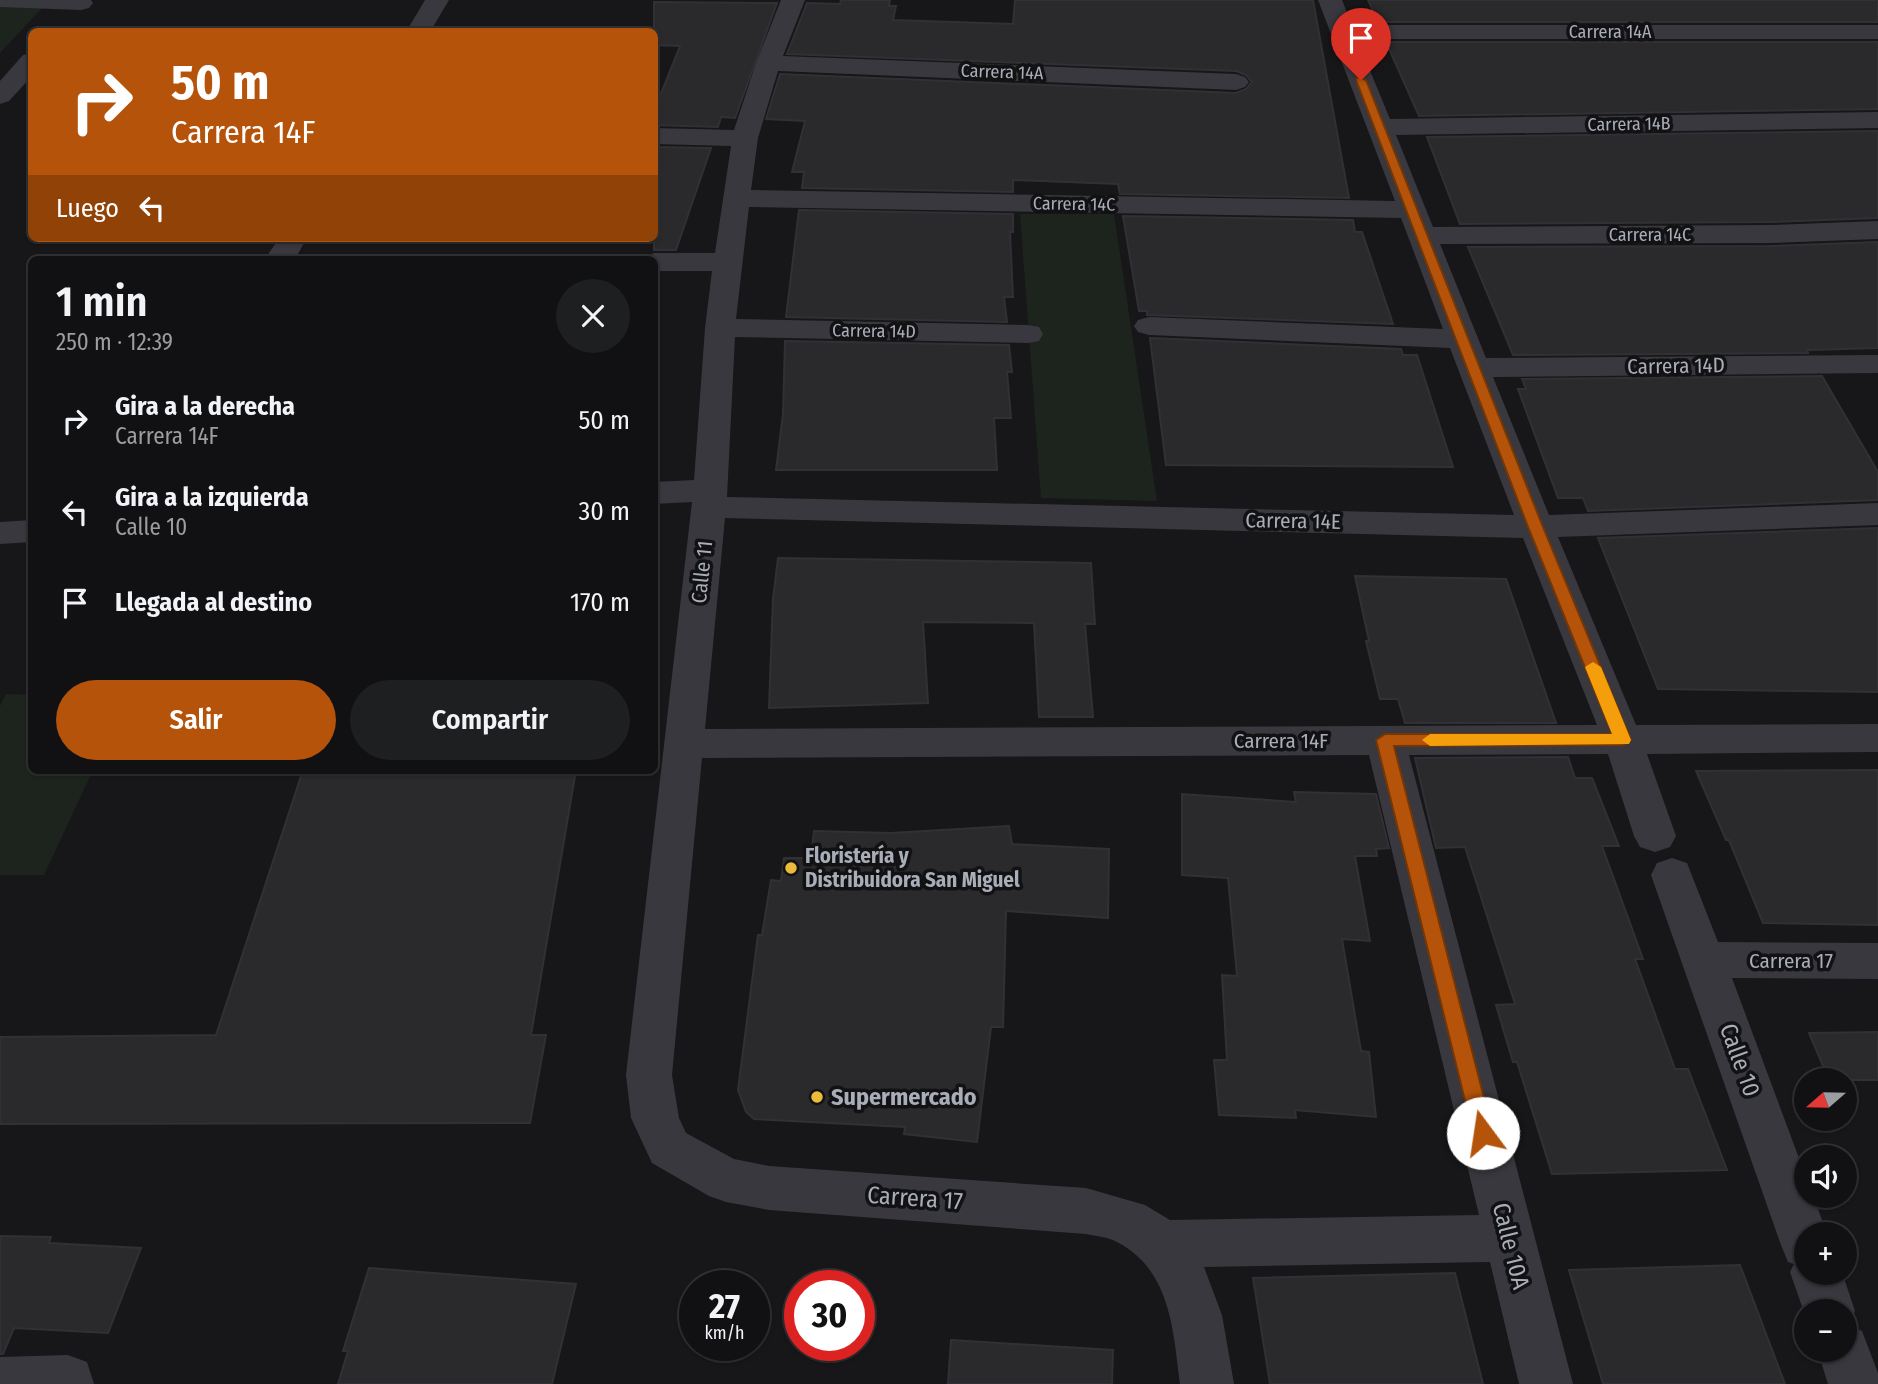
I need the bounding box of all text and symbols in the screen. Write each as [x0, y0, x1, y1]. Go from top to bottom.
pin [1331, 8, 1391, 80]
icon: arrive [1342, 19, 1380, 57]
street label: Carrera 14A [1569, 21, 1652, 43]
text: 50 m [171, 53, 269, 112]
icon: right [56, 56, 147, 147]
street label: Carrera 14A [960, 60, 1044, 84]
street label: Carrera 14B [1587, 112, 1671, 136]
text: Carrera 14F [171, 113, 315, 151]
icon: left [133, 189, 171, 227]
street label: Carrera 14C [1033, 192, 1115, 216]
text: Luego [56, 193, 119, 224]
street label: Carrera 14C [1609, 224, 1691, 246]
text: 1 min [56, 277, 147, 327]
button: close [556, 279, 630, 353]
street label: Carrera 14D [832, 319, 916, 343]
text: 250 m · 12:39 [56, 328, 173, 356]
street label: Carrera 14D [1627, 352, 1725, 380]
text: Gira a la derecha [115, 391, 295, 422]
icon: right [56, 402, 94, 440]
text: 50 m [578, 405, 630, 436]
text: Carrera 14F [115, 422, 219, 450]
text: Gira a la izquierda [115, 482, 309, 513]
icon: left [56, 493, 94, 531]
text: 30 m [579, 496, 630, 527]
street label: Carrera 14E [1245, 507, 1341, 535]
text: Calle 10 [115, 513, 187, 541]
street label: Calle 11 [686, 539, 718, 605]
icon: arrive [56, 584, 94, 622]
text: Llegada al destino [115, 587, 312, 618]
text: 170 m [570, 587, 630, 618]
button: Salir [56, 680, 336, 760]
button: Compartir [350, 680, 630, 760]
street label: Carrera 14F [1234, 728, 1328, 754]
place label: Floristería y Distribuidora San Miguel [805, 843, 1020, 893]
marker: Floristería y Distribuidora San Miguel [783, 860, 799, 876]
street label: Carrera 17 [1749, 948, 1833, 974]
street label: Calle 10 [1714, 1020, 1766, 1100]
north arrow [1794, 1068, 1857, 1130]
map controls [1794, 1068, 1857, 1362]
place label: Supermercado [831, 1083, 977, 1111]
marker: Supermercado [809, 1089, 825, 1105]
position arrow [1446, 1096, 1520, 1170]
button: sound [1794, 1145, 1857, 1208]
street label: Carrera 17 [866, 1181, 964, 1215]
street label: Calle 10A [1487, 1200, 1535, 1292]
button: + [1794, 1222, 1857, 1285]
speed limit sign: 30 [784, 1270, 875, 1361]
text: 27 [709, 1285, 740, 1327]
button: − [1794, 1299, 1857, 1362]
text: km/h [704, 1322, 745, 1344]

